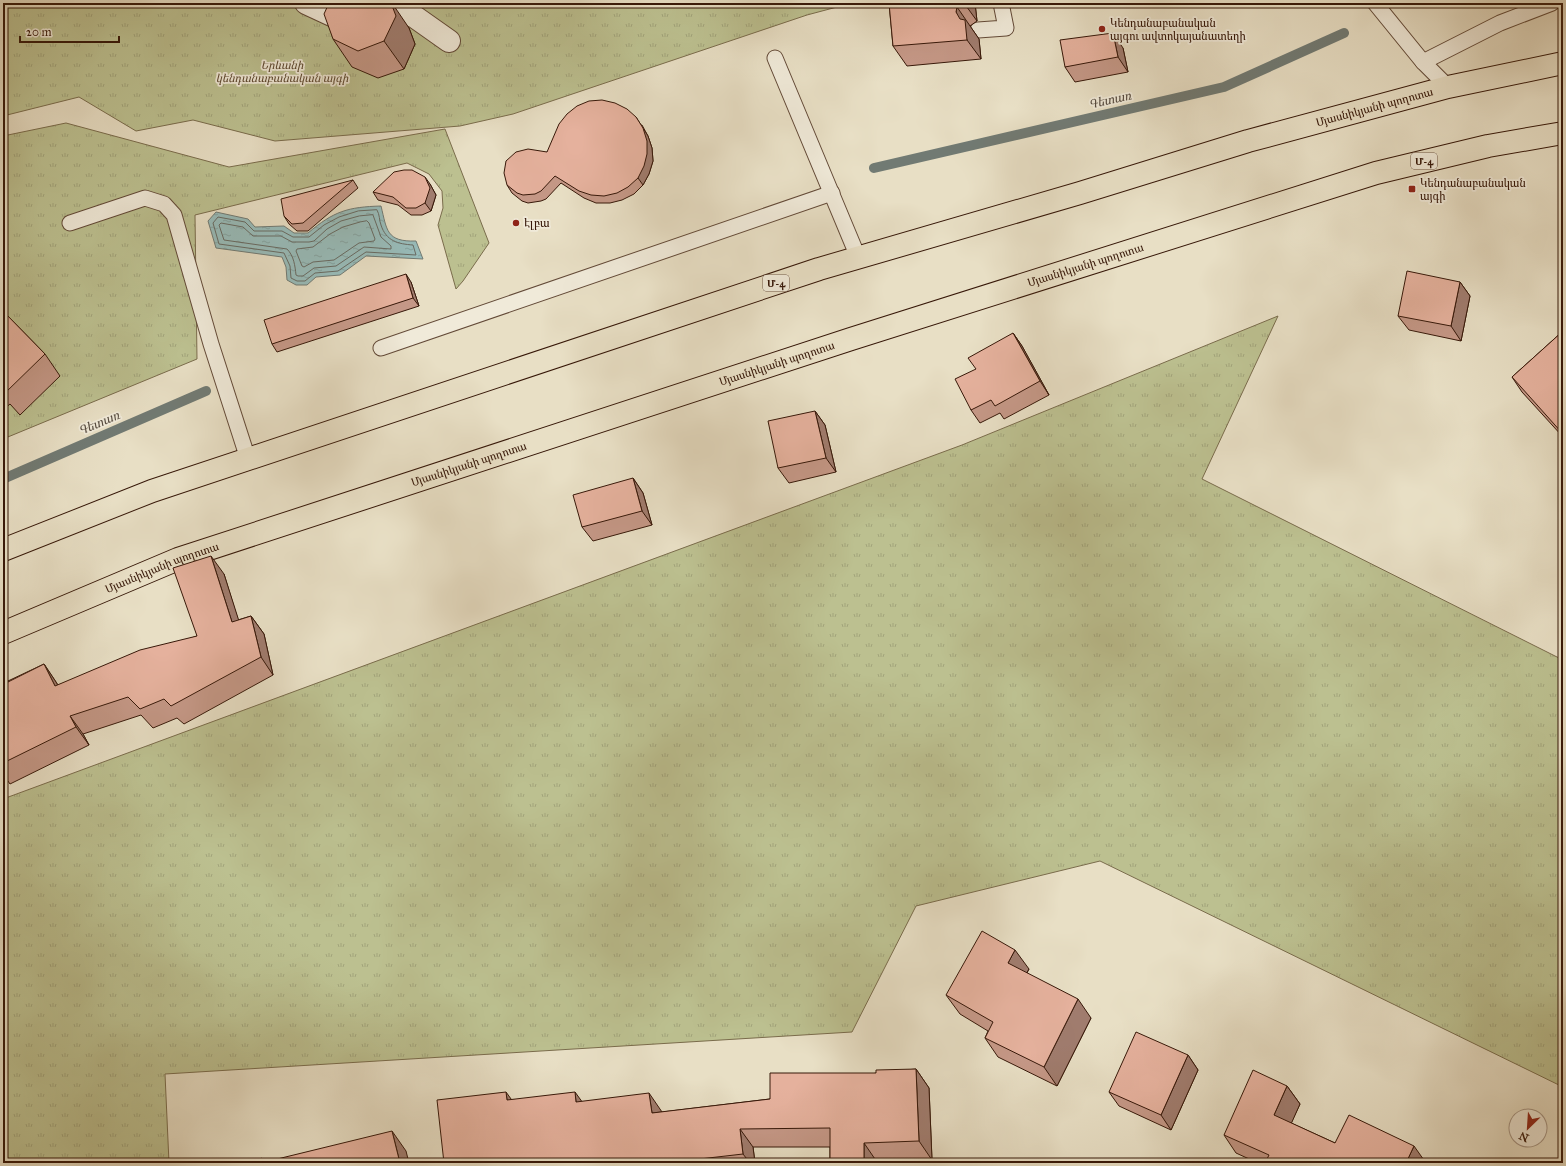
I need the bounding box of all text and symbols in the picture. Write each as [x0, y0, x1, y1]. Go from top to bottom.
place label: Կենդանաբանական այգու ավտոկայանատեղի [1110, 17, 1246, 43]
scale bar [20, 18, 119, 44]
marker: Կենդանաբանական այգու ավտոկայանատեղի [1097, 24, 1107, 34]
text: 20 m [26, 25, 52, 39]
park label: Երևանի կենդանաբանական այգի [216, 59, 349, 85]
street label: Մյասնիկյանի պողոտա [1315, 85, 1435, 129]
water label: Գետառ [1087, 88, 1133, 112]
road number: Մ-4 [1411, 153, 1437, 169]
place label: Կենդանաբանական այգի [1420, 177, 1526, 203]
marker: Կենդանաբանական այգի [1407, 184, 1417, 194]
place label: Էլբա [524, 217, 550, 230]
marker: Էլբա [511, 218, 521, 228]
street label: Մյասնիկյանի պողոտա [1026, 241, 1146, 290]
road number: Մ-4 [763, 275, 789, 291]
street label: Մյասնիկյանի պողոտա [718, 339, 837, 389]
water label: Գետառ [76, 408, 122, 438]
street label: Մյասնիկյանի պողոտա [410, 439, 529, 489]
street label: Մյասնիկյանի պողոտա [103, 540, 221, 596]
north arrow [1508, 1108, 1548, 1148]
text: N [1516, 1128, 1531, 1144]

